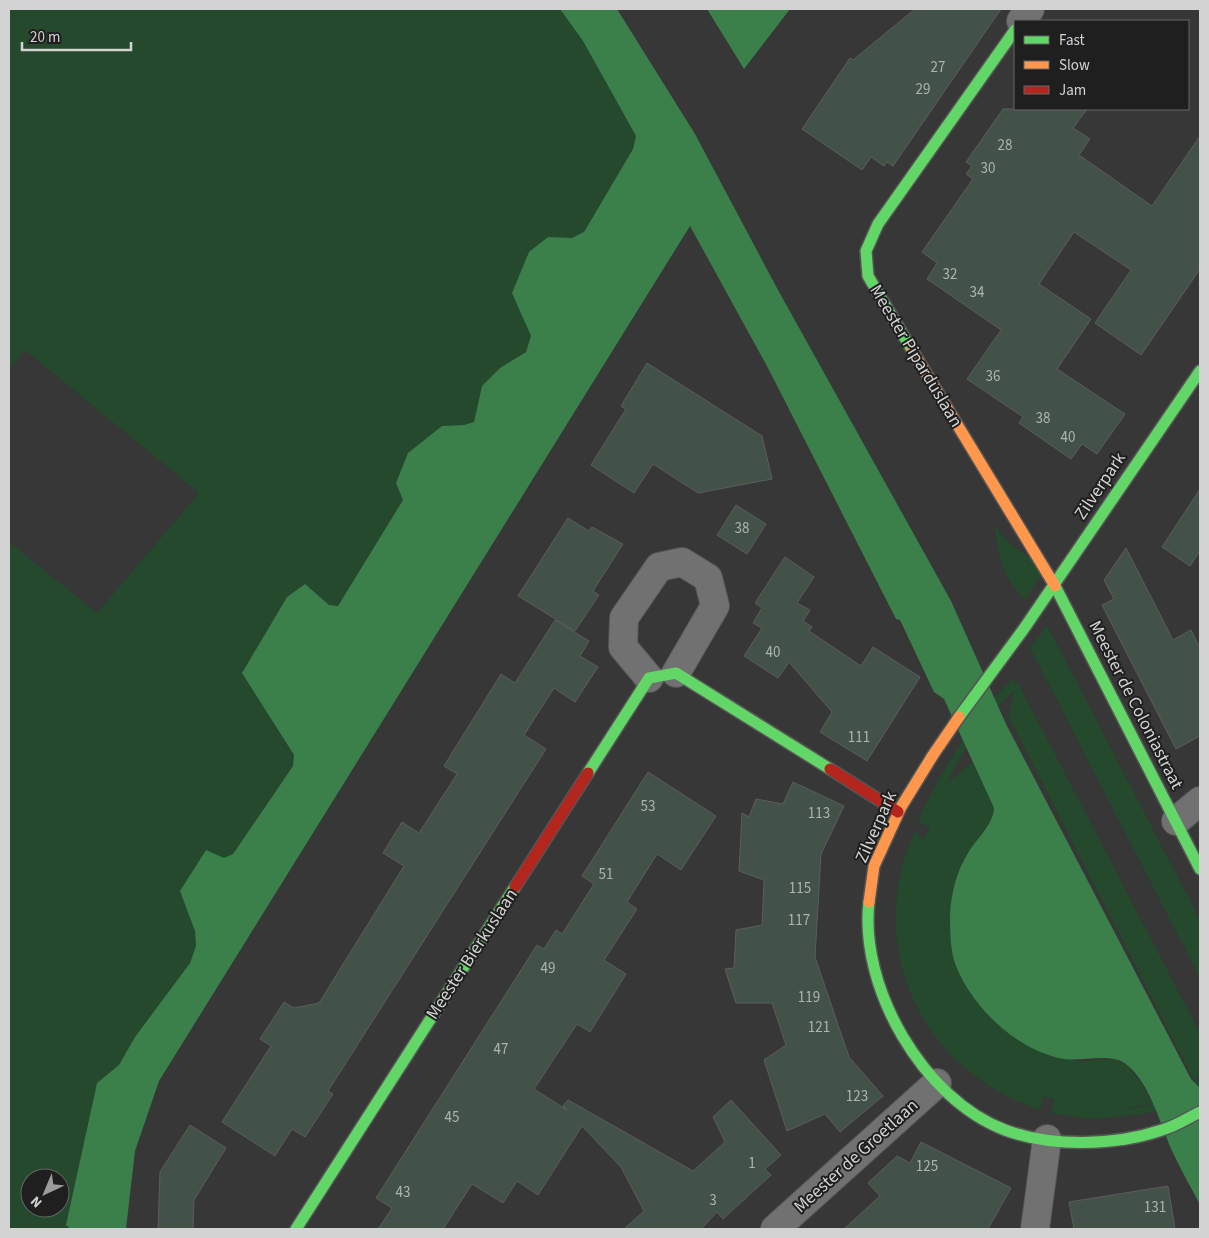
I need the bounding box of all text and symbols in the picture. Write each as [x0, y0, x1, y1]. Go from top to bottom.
scale bar [22, 20, 131, 52]
legend [1014, 20, 1189, 110]
text: 20 m [30, 27, 60, 48]
text: Fast [1059, 30, 1085, 51]
text: Slow [1059, 55, 1090, 76]
house number: 27 [931, 57, 945, 78]
house number: 29 [916, 79, 930, 100]
text: Jam [1059, 80, 1086, 101]
house number: 28 [998, 135, 1012, 156]
house number: 30 [981, 158, 995, 179]
house number: 32 [943, 264, 957, 285]
street label: Meester Piparduslaan [864, 280, 968, 432]
house number: 34 [970, 282, 985, 303]
house number: 36 [986, 366, 1000, 387]
house number: 38 [1036, 408, 1050, 429]
house number: 40 [1061, 427, 1075, 448]
street label: Zilverpark [1068, 447, 1132, 525]
house number: 38 [735, 518, 749, 539]
street label: Meester de Coloniastraat [1083, 616, 1189, 794]
house number: 40 [766, 642, 780, 663]
house number: 111 [848, 727, 870, 748]
street label: Zilverpark [849, 787, 903, 867]
house number: 53 [641, 796, 655, 817]
house number: 113 [808, 803, 830, 824]
house number: 51 [599, 864, 613, 885]
house number: 115 [789, 878, 811, 899]
street label: Meester Bierkuslaan [420, 884, 524, 1024]
house number: 117 [788, 910, 810, 931]
house number: 49 [541, 958, 555, 979]
house number: 119 [798, 987, 820, 1008]
house number: 121 [808, 1017, 830, 1038]
house number: 47 [494, 1039, 508, 1060]
house number: 123 [846, 1086, 868, 1107]
street label: Meester de Groetlaan [788, 1093, 924, 1219]
house number: 45 [445, 1107, 459, 1128]
house number: 1 [748, 1153, 756, 1174]
house number: 125 [916, 1156, 938, 1177]
north arrow [20, 1168, 70, 1218]
house number: 43 [396, 1182, 410, 1203]
house number: 3 [709, 1190, 717, 1211]
text: N [26, 1191, 47, 1212]
house number: 131 [1144, 1197, 1166, 1218]

